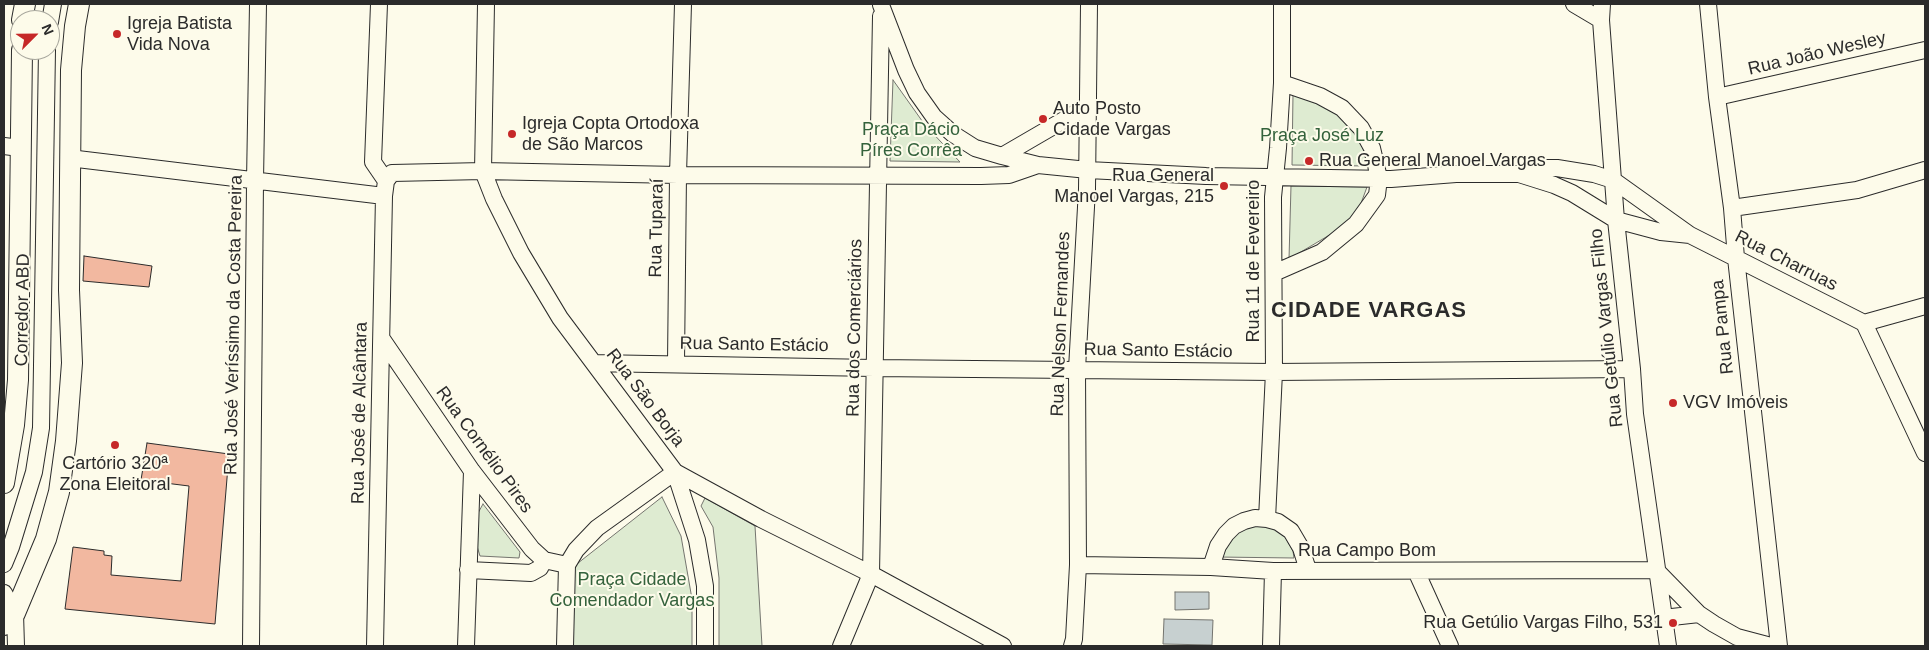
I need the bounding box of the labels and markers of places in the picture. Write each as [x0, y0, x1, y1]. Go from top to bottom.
place label: Igreja Batista Vida Nova [127, 13, 232, 56]
marker: Igreja Batista Vida Nova [111, 28, 123, 40]
place label: Auto Posto Cidade Vargas [1053, 98, 1171, 140]
place label: Igreja Copta Ortodoxa de São Marcos [522, 113, 699, 156]
marker: Auto Posto Cidade Vargas [1037, 113, 1049, 125]
marker: Igreja Copta Ortodoxa de São Marcos [506, 128, 518, 140]
place label: Rua General Manoel Vargas [1319, 150, 1546, 172]
marker: Rua General Manoel Vargas [1303, 155, 1315, 167]
place label: Rua General Manoel Vargas, 215 [1054, 165, 1214, 208]
marker: Rua General Manoel Vargas, 215 [1218, 180, 1230, 192]
place label: VGV Imóveis [1683, 392, 1788, 414]
marker: VGV Imóveis [1667, 397, 1679, 409]
marker: Cartório 320ª Zona Eleitoral [109, 439, 121, 451]
place label: Cartório 320ª Zona Eleitoral [59, 453, 171, 496]
place label: Rua Getúlio Vargas Filho, 531 [1423, 612, 1663, 634]
marker: Rua Getúlio Vargas Filho, 531 [1667, 617, 1679, 629]

